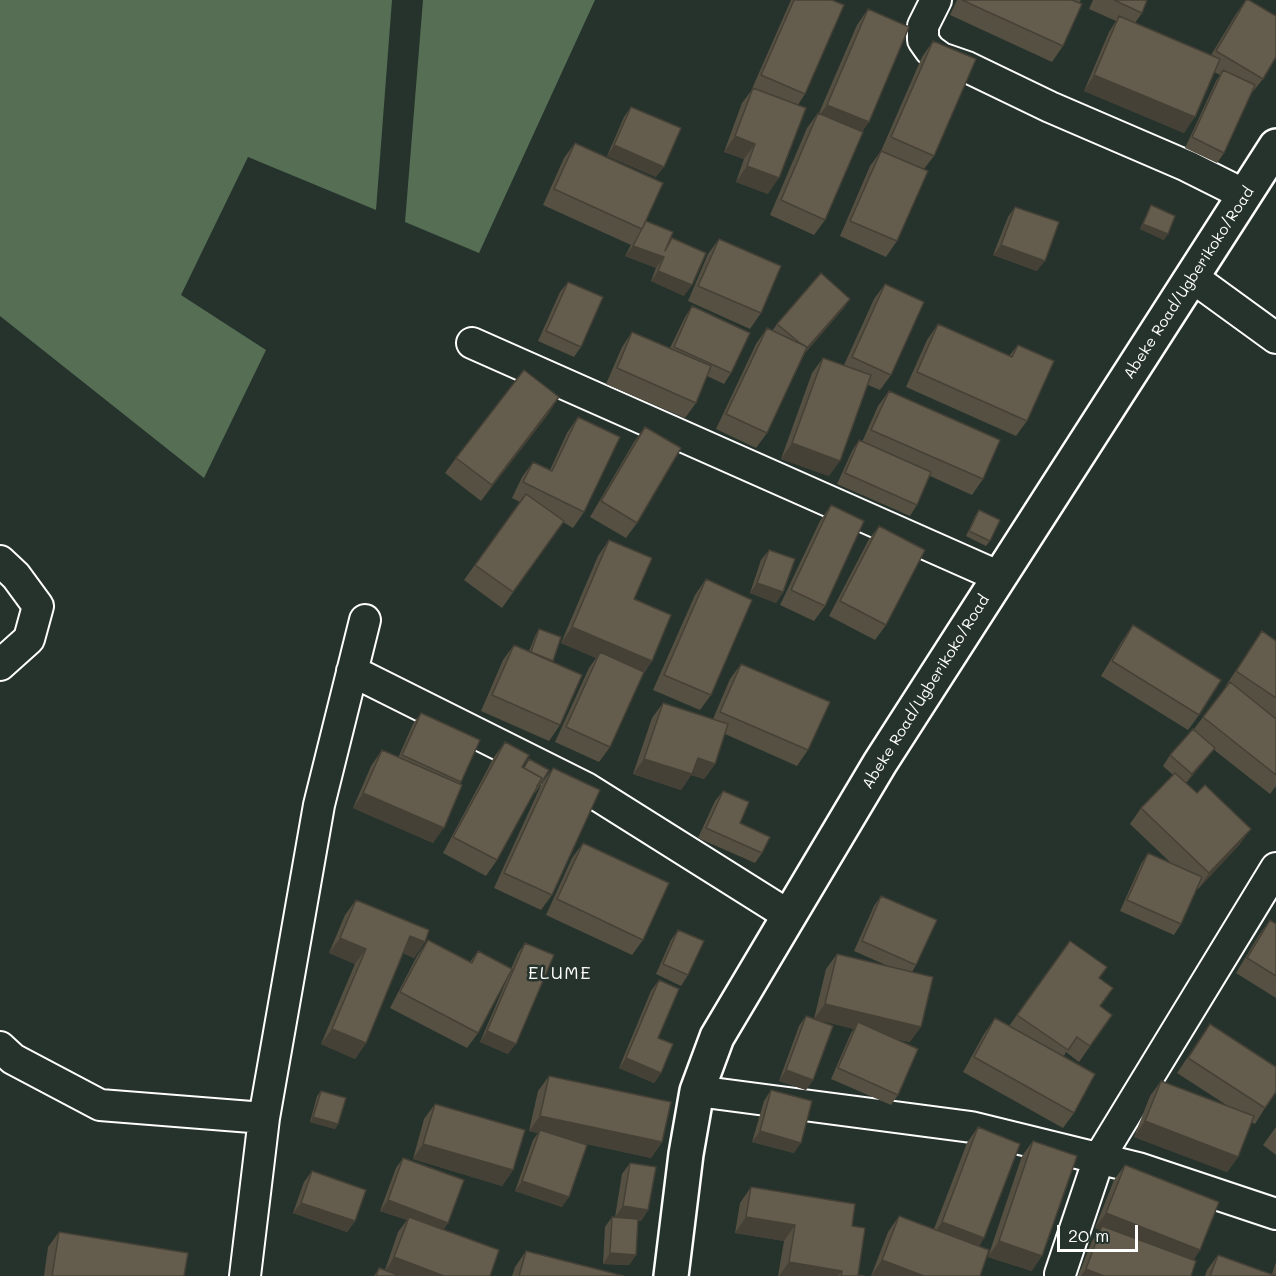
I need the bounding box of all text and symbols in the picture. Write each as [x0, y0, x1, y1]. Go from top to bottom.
street label: Abeke Road/Ugberikoko/Road [1120, 184, 1258, 382]
street label: Abeke Road/Ugberikoko/Road [859, 592, 993, 792]
district label: ELUME [528, 962, 592, 984]
scale bar [1060, 1213, 1141, 1251]
text: 20 m [1068, 1223, 1109, 1247]

